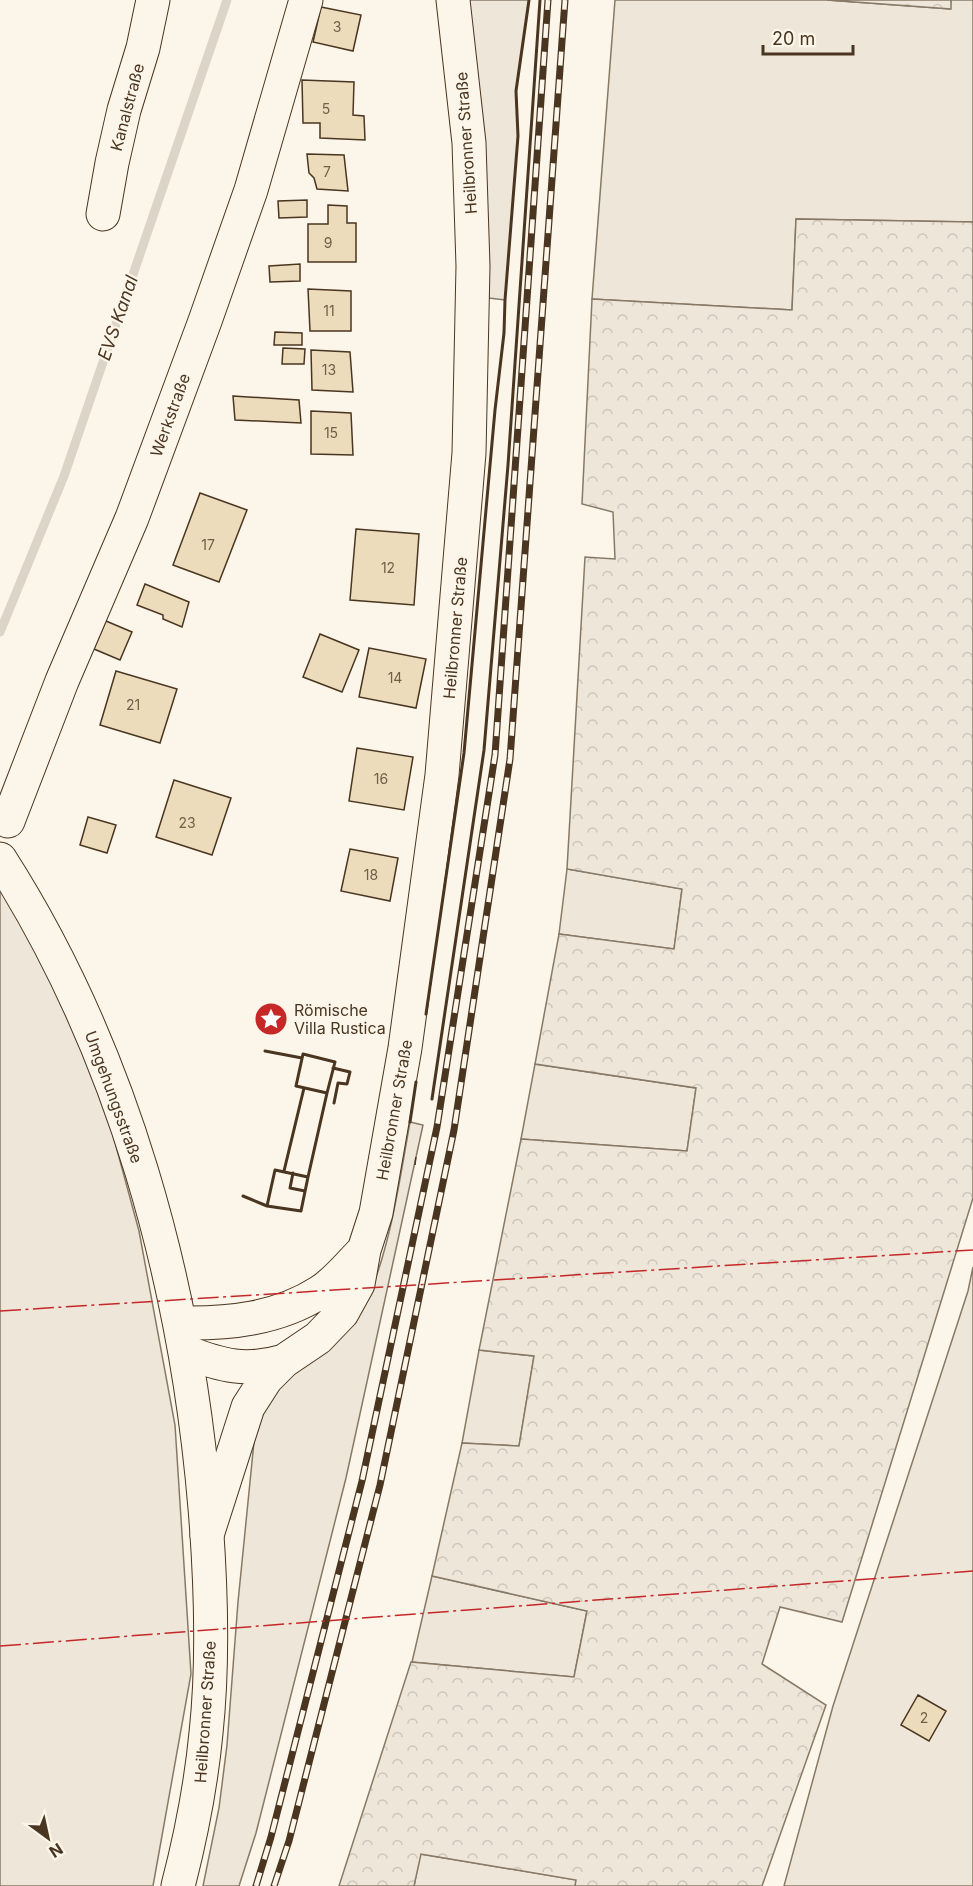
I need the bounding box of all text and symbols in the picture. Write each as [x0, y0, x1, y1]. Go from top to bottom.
house number: 3 [333, 18, 341, 35]
scale bar [763, 18, 853, 56]
text: 20 m [772, 28, 815, 49]
street label: Kanalstraße [106, 61, 148, 153]
street label: Heilbronner Straße [451, 71, 481, 215]
house number: 5 [322, 100, 330, 117]
house number: 7 [323, 163, 331, 180]
house number: 9 [324, 234, 332, 251]
water label: EVS Kanal [93, 272, 142, 363]
house number: 11 [323, 302, 335, 319]
house number: 13 [322, 361, 336, 378]
street label: Werkstraße [146, 371, 194, 459]
house number: 15 [324, 424, 338, 441]
house number: 17 [201, 536, 215, 553]
street label: Heilbronner Straße [439, 556, 471, 700]
house number: 12 [381, 559, 395, 576]
house number: 14 [388, 669, 402, 686]
house number: 21 [126, 696, 140, 713]
house number: 16 [374, 770, 388, 787]
house number: 23 [178, 814, 196, 831]
house number: 18 [364, 866, 378, 883]
place label: Römische Villa Rustica [294, 1000, 386, 1038]
place icon: Römische Villa Rustica [253, 1001, 289, 1037]
street label: Umgehungsstraße [81, 1028, 147, 1166]
street label: Heilbronner Straße [372, 1038, 416, 1182]
street label: Heilbronner Straße [190, 1640, 220, 1784]
house number: 2 [920, 1709, 928, 1726]
north arrow [18, 1808, 78, 1868]
text: N [46, 1839, 67, 1862]

